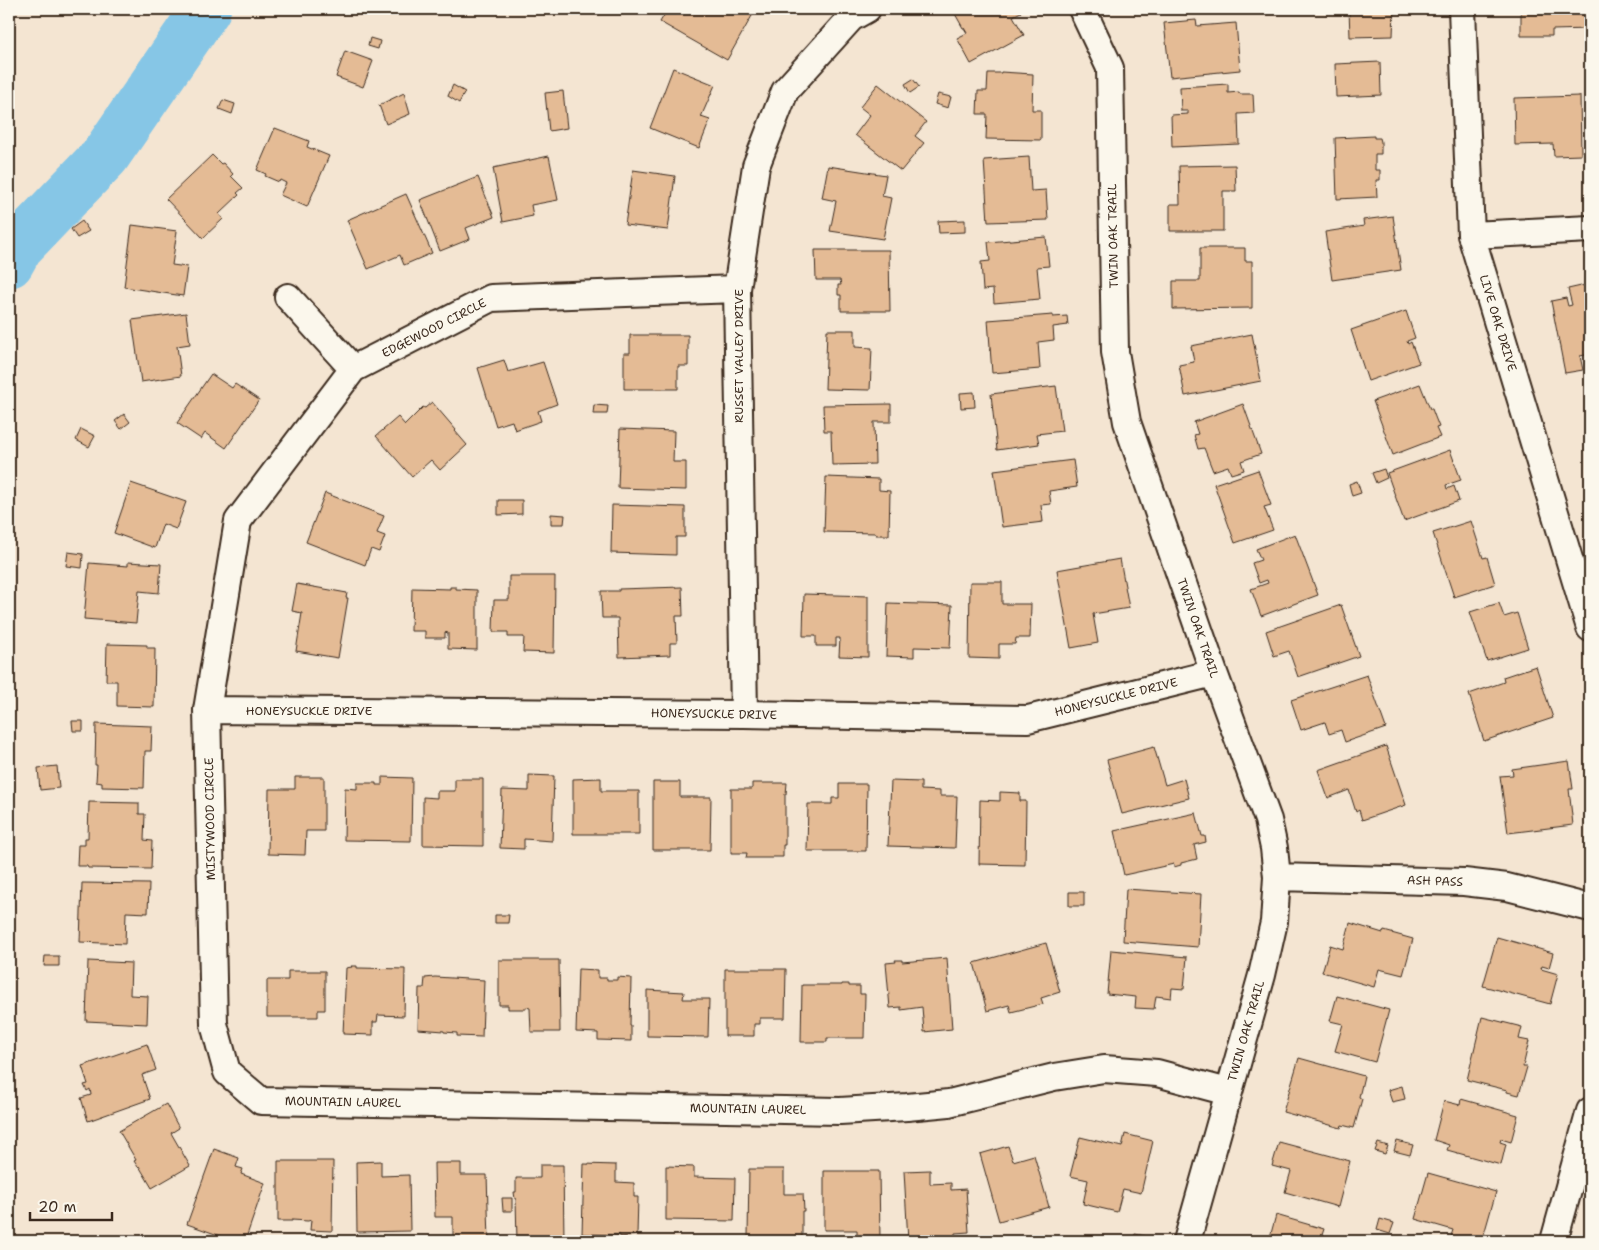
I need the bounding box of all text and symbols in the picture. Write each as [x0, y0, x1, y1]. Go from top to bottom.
street label: TWIN OAK TRAIL [1104, 183, 1122, 288]
street label: LIVE OAK DRIVE [1476, 273, 1520, 373]
street label: RUSSET VALLEY DRIVE [731, 289, 747, 423]
street label: EDGEWOOD CIRCLE [379, 295, 489, 361]
street label: TWIN OAK TRAIL [1173, 576, 1223, 680]
street label: HONEYSUCKLE DRIVE [1053, 674, 1179, 720]
street label: HONEYSUCKLE DRIVE [246, 703, 372, 719]
street label: HONEYSUCKLE DRIVE [651, 705, 777, 723]
street label: MISTYWOOD CIRCLE [201, 757, 219, 881]
street label: ASH PASS [1407, 872, 1464, 890]
street label: TWIN OAK TRAIL [1224, 978, 1268, 1083]
street label: MOUNTAIN LAUREL [285, 1093, 402, 1111]
street label: MOUNTAIN LAUREL [690, 1100, 807, 1118]
scale bar [30, 1190, 112, 1222]
text: 20 m [38, 1197, 77, 1217]

